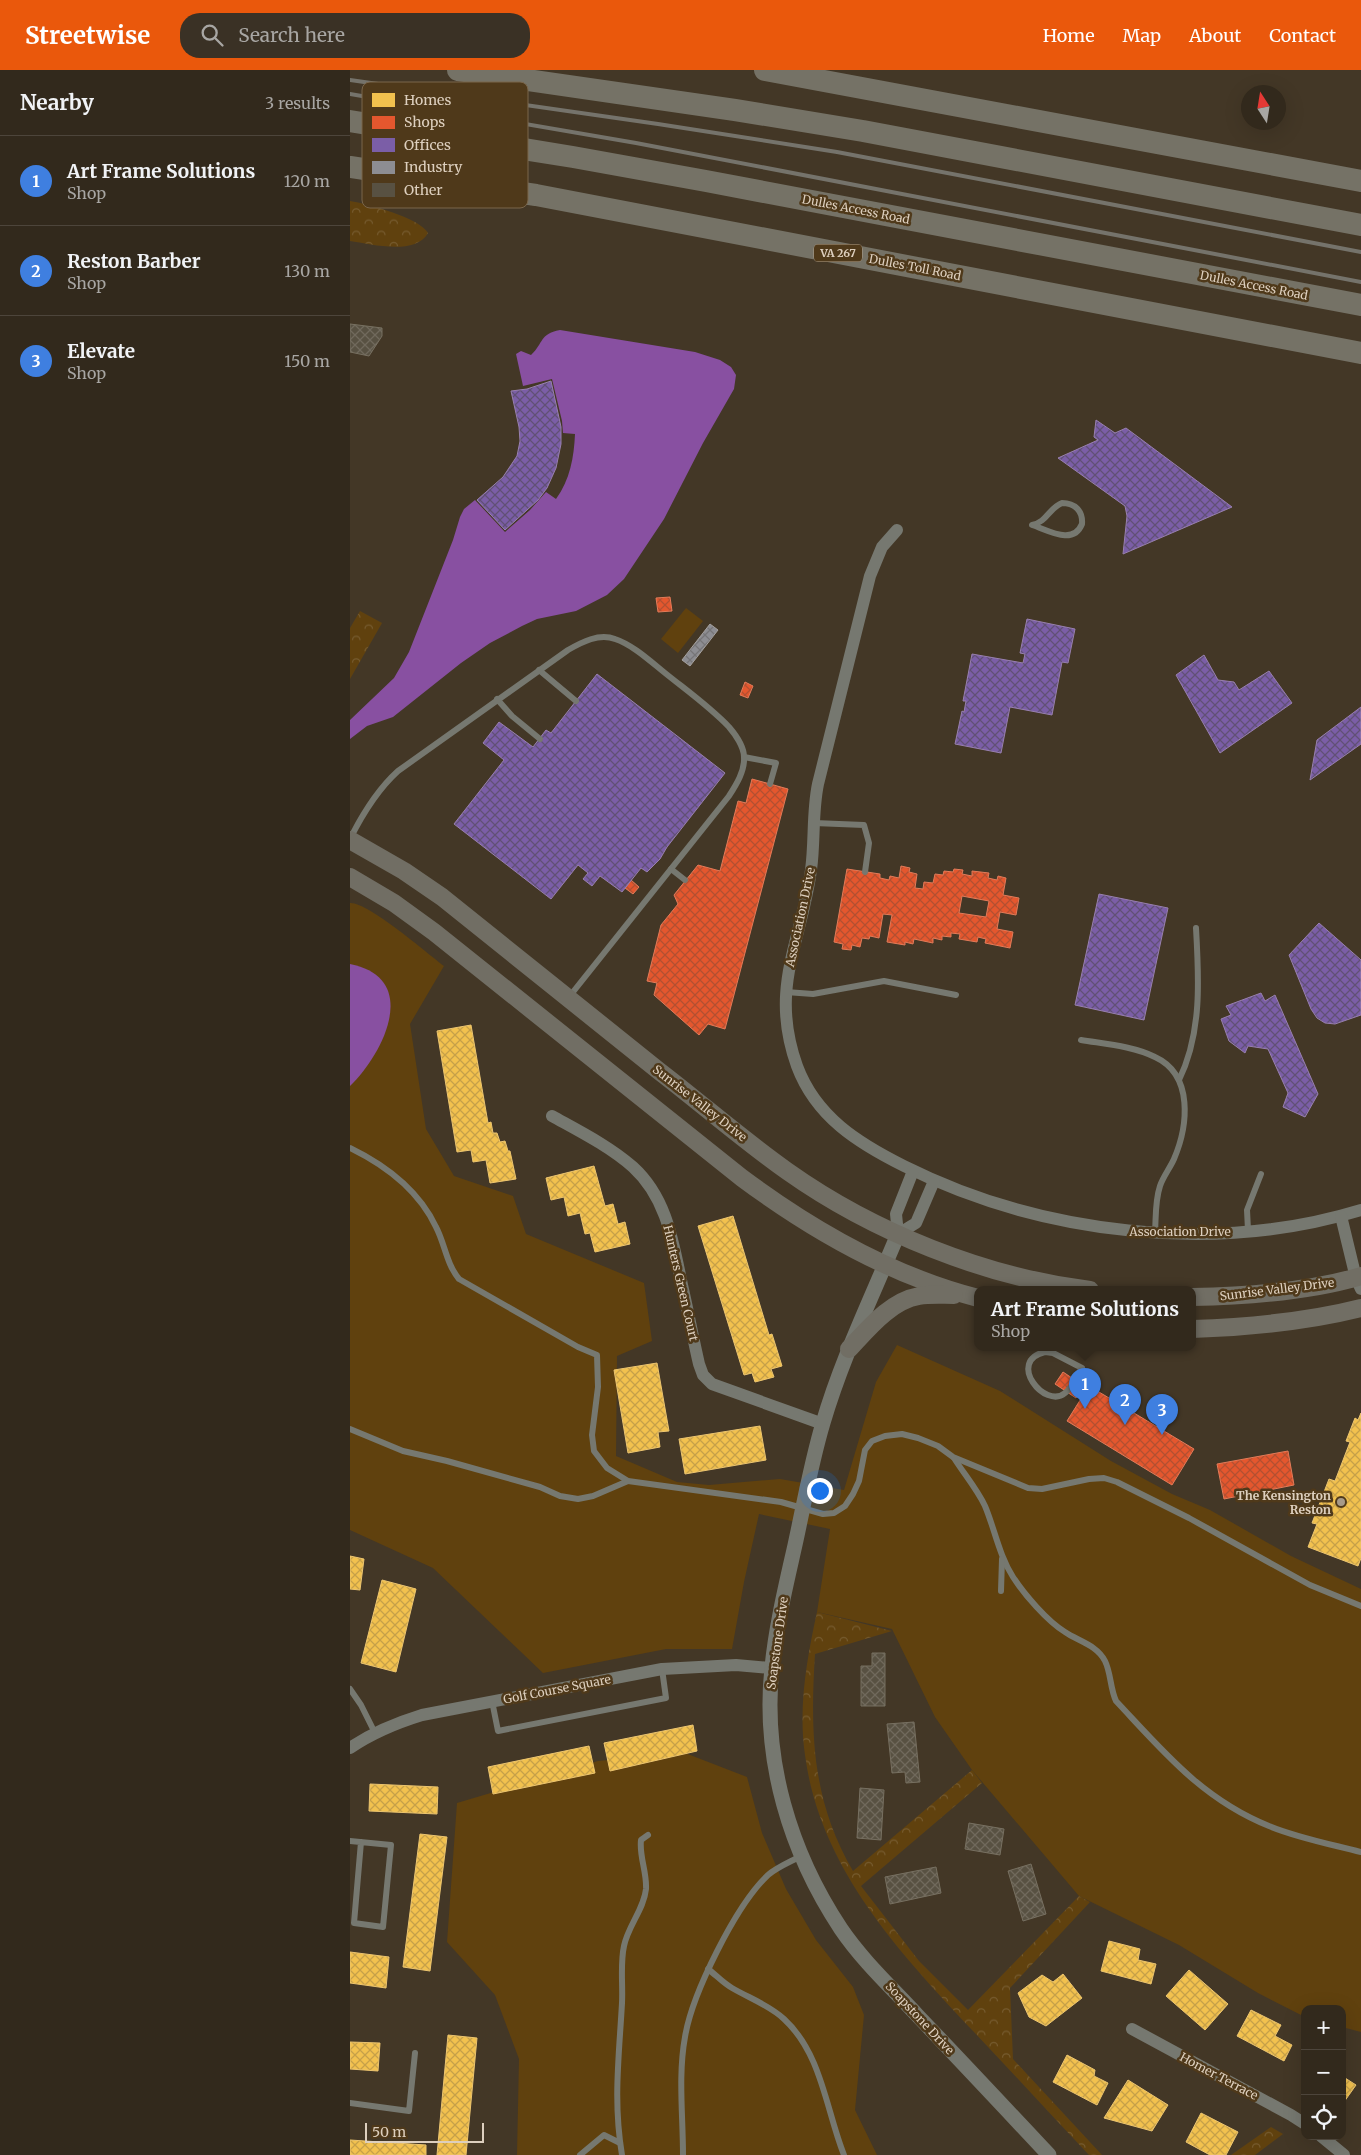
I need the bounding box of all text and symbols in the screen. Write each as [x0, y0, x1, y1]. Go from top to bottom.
search box [180, 13, 530, 58]
text: Streetwise [25, 20, 150, 51]
icon: search [198, 21, 226, 49]
text: Search here [238, 23, 345, 47]
text: Home [1043, 24, 1095, 47]
text: Map [1123, 24, 1161, 47]
text: About [1189, 24, 1241, 47]
text: Contact [1269, 24, 1336, 47]
legend [362, 82, 528, 208]
north arrow [1241, 85, 1286, 130]
text: Nearby [20, 89, 94, 116]
text: Homes [404, 91, 451, 109]
text: 3 results [265, 93, 330, 113]
text: Shops [404, 113, 445, 131]
text: Offices [404, 136, 451, 154]
text: Industry [404, 158, 463, 176]
text: Art Frame Solutions [67, 159, 255, 183]
text: 1 [32, 171, 40, 191]
text: 120 m [284, 171, 330, 191]
text: Other [404, 181, 443, 199]
text: Shop [67, 183, 106, 203]
street label: Dulles Access Road [801, 191, 911, 227]
road number: VA 267 [814, 244, 862, 262]
text: Reston Barber [67, 249, 201, 273]
street label: Dulles Toll Road [868, 251, 962, 283]
text: 2 [31, 261, 41, 281]
text: 130 m [284, 261, 330, 281]
street label: Dulles Access Road [1199, 267, 1309, 303]
text: Shop [67, 273, 106, 293]
text: Elevate [67, 339, 135, 363]
text: 3 [31, 351, 41, 371]
text: 150 m [284, 351, 330, 371]
text: Shop [67, 363, 106, 383]
street label: Association Drive [782, 866, 818, 969]
street label: Sunrise Valley Drive [650, 1062, 750, 1144]
street label: Hunters Green Court [660, 1223, 702, 1343]
street label: Association Drive [1128, 1224, 1231, 1239]
street label: Sunrise Valley Drive [1219, 1275, 1335, 1303]
popup [974, 1286, 1196, 1351]
text: Art Frame Solutions [991, 1297, 1179, 1321]
text: Shop [991, 1321, 1030, 1341]
pin: 1 [1069, 1368, 1101, 1409]
pin: 2 [1109, 1384, 1141, 1425]
pin: 3 [1146, 1394, 1178, 1435]
your location [807, 1478, 833, 1504]
place label: The Kensington Reston [1236, 1488, 1331, 1517]
marker: The Kensington Reston [1335, 1496, 1347, 1508]
street label: Soapstone Drive [763, 1596, 791, 1690]
street label: Golf Course Square [502, 1671, 612, 1707]
street label: Soapstone Drive [883, 1979, 957, 2057]
map controls [1301, 2005, 1346, 2140]
button: + [1301, 2005, 1346, 2050]
street label: Homer Terrace [1177, 2049, 1261, 2103]
button: − [1301, 2050, 1346, 2095]
button: locate [1301, 2095, 1346, 2140]
scale bar [365, 2120, 484, 2143]
text: 50 m [372, 2123, 406, 2141]

